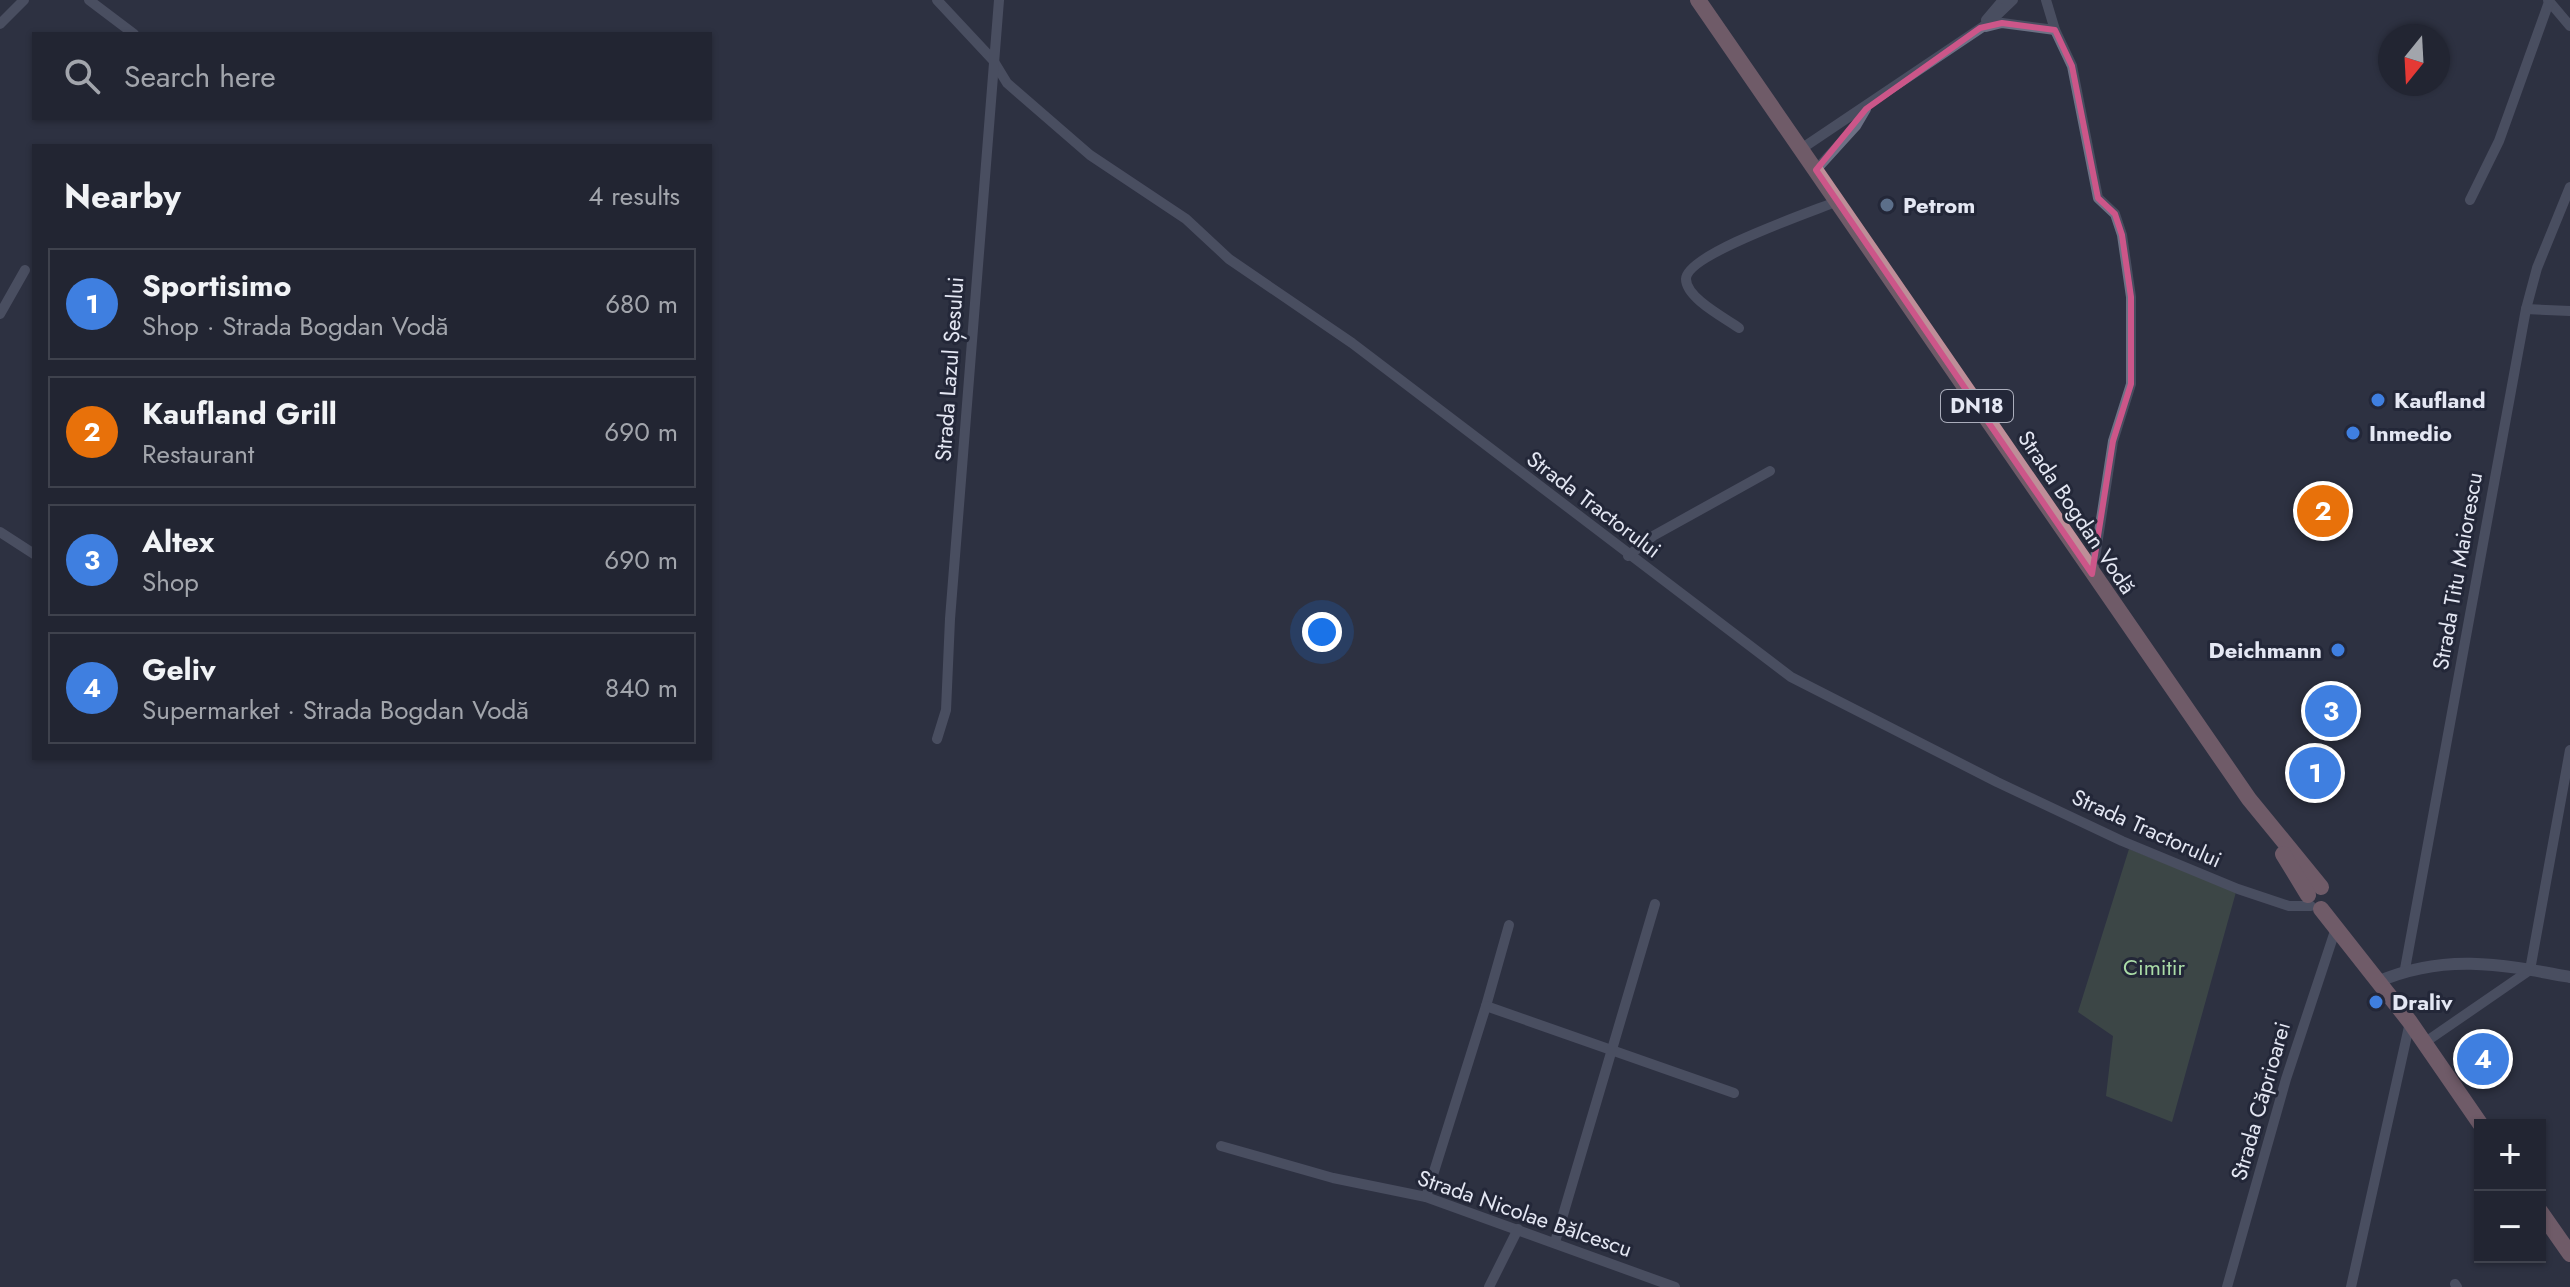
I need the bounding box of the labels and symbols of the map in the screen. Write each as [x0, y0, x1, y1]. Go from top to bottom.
north arrow [2378, 24, 2450, 96]
place label: Petrom [1903, 189, 1975, 221]
marker: Petrom [1878, 196, 1896, 214]
street label: Strada Lazul Șesului [927, 276, 971, 462]
place label: Kaufland [2394, 384, 2485, 416]
road number: DN18 [1941, 390, 2013, 422]
marker: Kaufland [2369, 391, 2387, 409]
place label: Inmedio [2369, 417, 2452, 449]
street label: Strada Bogdan Vodă [2010, 424, 2144, 600]
marker: Inmedio [2344, 424, 2362, 442]
street label: Strada Tractorului [1520, 443, 1668, 565]
street label: Strada Titu Maiorescu [2424, 470, 2490, 672]
pin: 2 [2297, 481, 2349, 541]
your location [1302, 612, 1342, 652]
place label: Deichmann [2209, 634, 2322, 666]
marker: Deichmann [2329, 641, 2347, 659]
pin: 3 [2305, 681, 2357, 741]
pin: 1 [2289, 743, 2341, 803]
street label: Strada Tractorului [2067, 781, 2227, 875]
park label: Cimitir [2123, 951, 2186, 983]
place label: Draliv [2392, 986, 2453, 1018]
marker: Draliv [2367, 993, 2385, 1011]
street label: Strada Căprioarei [2222, 1018, 2298, 1184]
pin: 4 [2457, 1029, 2509, 1089]
street label: Strada Nicolae Bălcescu [1413, 1161, 1637, 1265]

